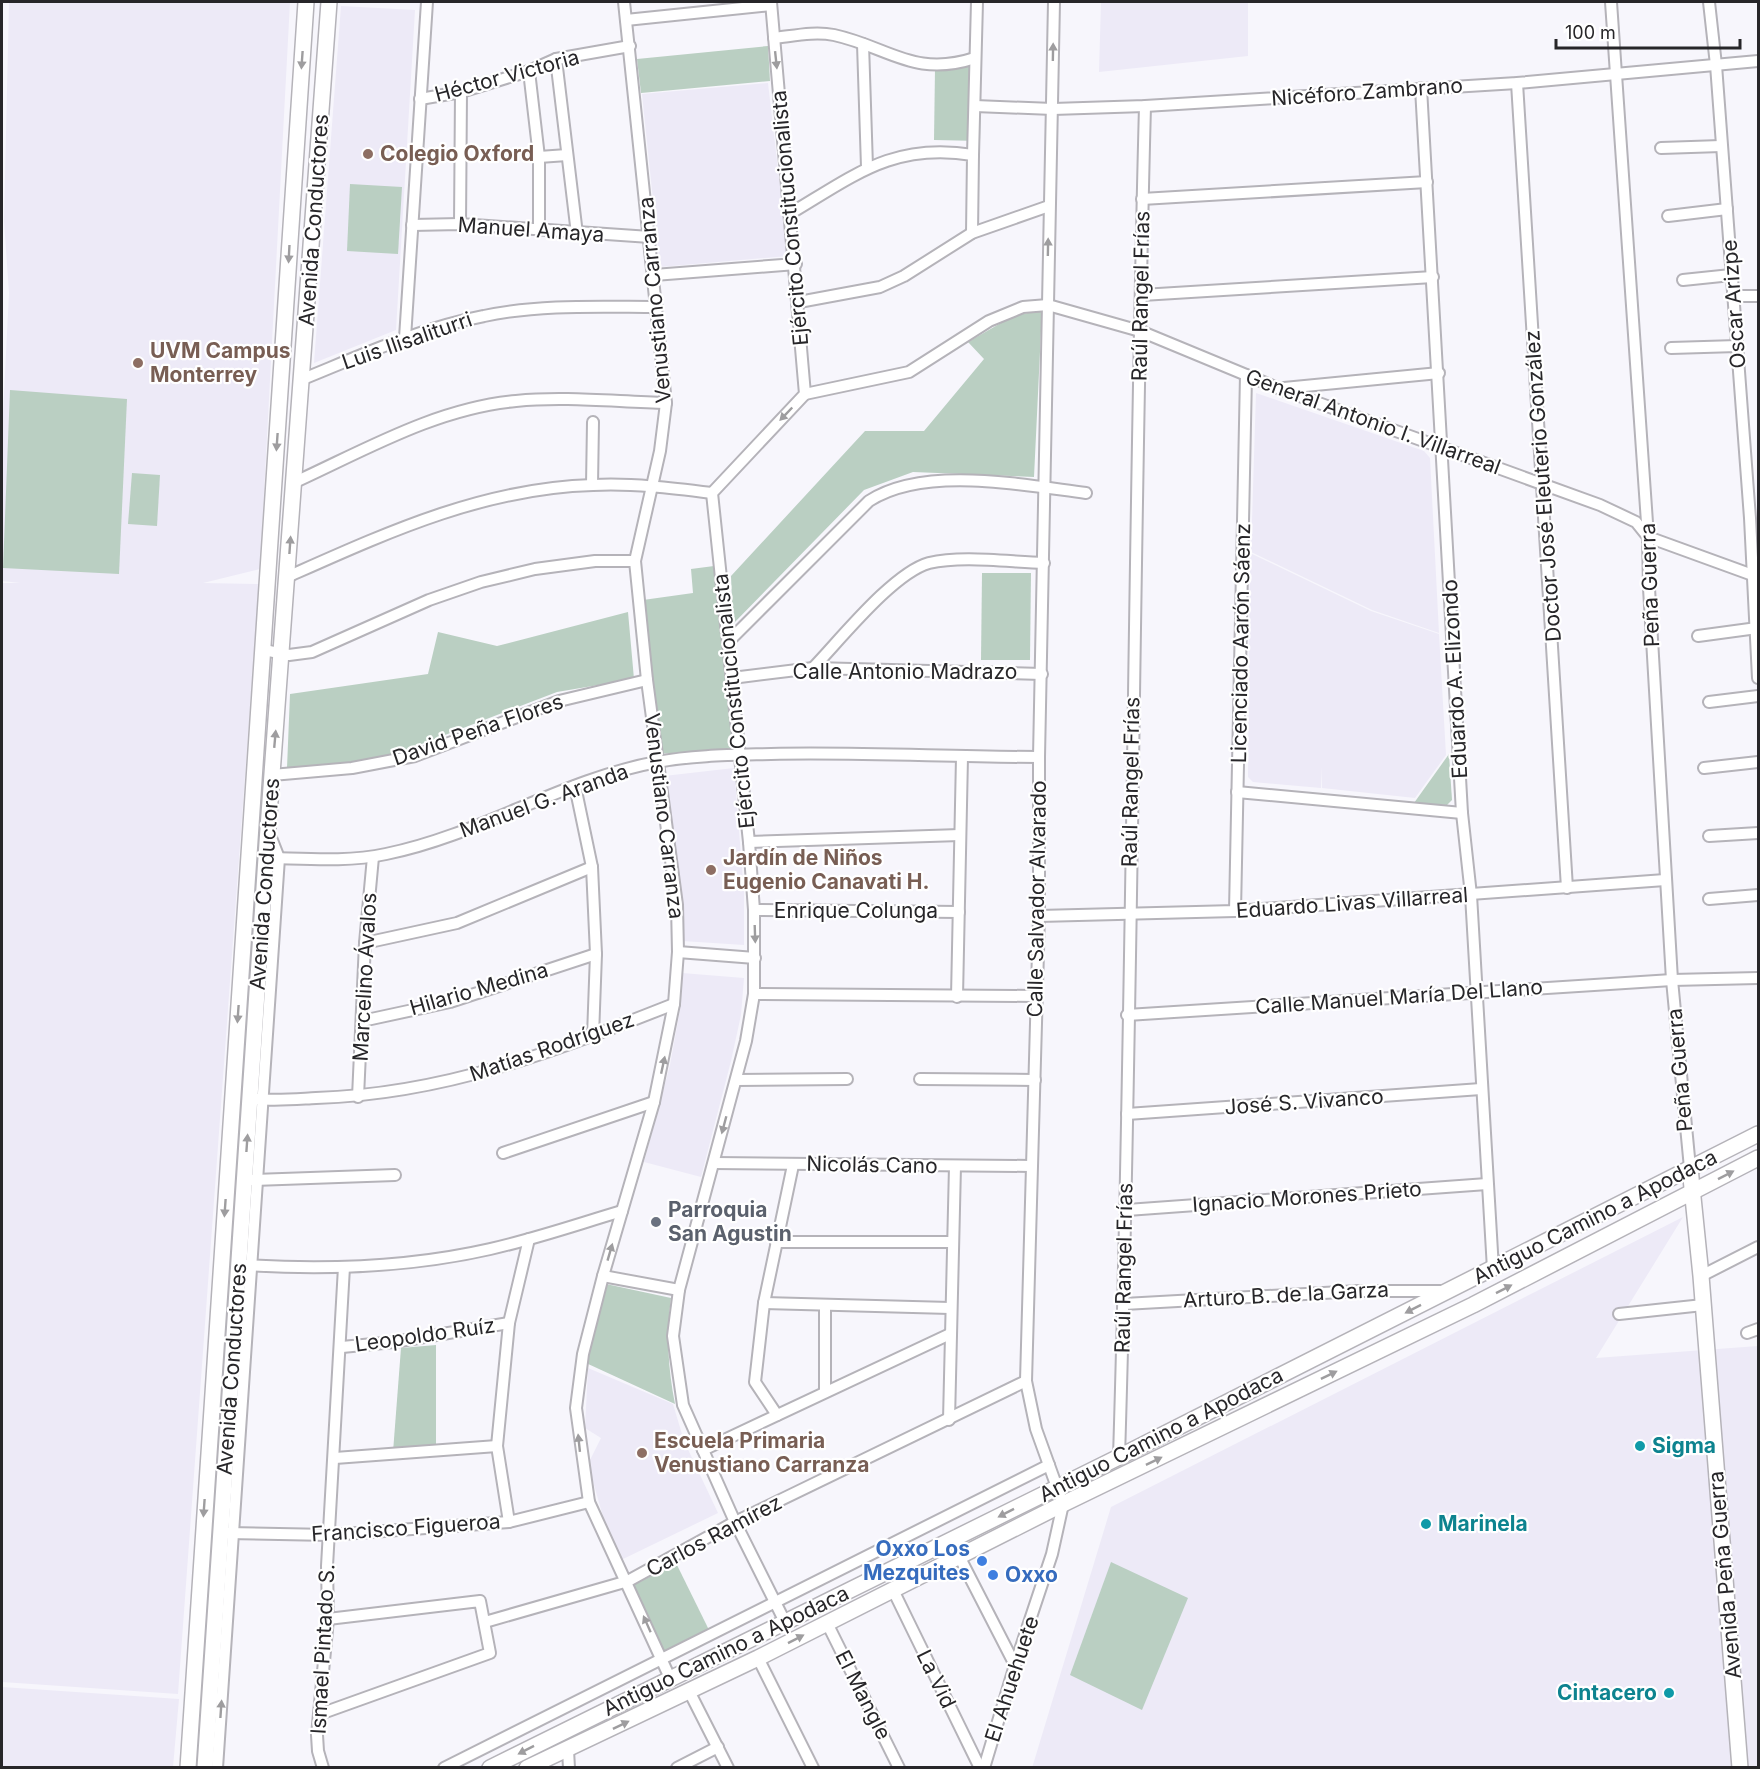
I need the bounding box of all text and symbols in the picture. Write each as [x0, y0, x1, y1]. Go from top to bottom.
scale bar [1556, 12, 1740, 50]
text: 100 m [1565, 22, 1616, 43]
one-way arrow [1048, 43, 1058, 62]
street label: Héctor Victoria [432, 44, 582, 107]
one-way arrow [297, 50, 307, 69]
one-way arrow [771, 50, 781, 69]
street label: Nicéforo Zambrano [1270, 72, 1464, 111]
street label: Ejército Constitucionalista [766, 89, 813, 347]
street label: Avenida Conductores [294, 113, 333, 327]
place label: Colegio Oxford [380, 141, 534, 166]
marker: Colegio Oxford [361, 147, 375, 161]
street label: Venustiano Carranza [633, 196, 676, 404]
street label: Raúl Rangel Frías [1127, 211, 1154, 381]
street label: Manuel Amaya [457, 212, 605, 247]
one-way arrow [1044, 237, 1053, 256]
street label: Oscar Arizpe [1717, 239, 1750, 369]
one-way arrow [284, 245, 293, 264]
street label: Luis Ilisaliturri [338, 307, 475, 374]
street label: Doctor José Eleuterio González [1519, 329, 1566, 643]
place label: UVM Campus Monterrey [150, 338, 291, 387]
marker: UVM Campus Monterrey [131, 356, 145, 370]
street label: General Antonio I. Villarreal [1242, 364, 1504, 479]
one-way arrow [780, 407, 794, 421]
one-way arrow [272, 433, 282, 452]
street label: Licenciado Aarón Sáenz [1226, 523, 1255, 763]
street label: Peña Guerra [1635, 523, 1664, 647]
one-way arrow [285, 535, 295, 554]
street label: Ejército Constitucionalista [708, 572, 759, 830]
street label: Eduardo A. Elizondo [1437, 579, 1472, 779]
street label: Calle Antonio Madrazo [793, 659, 1017, 684]
street label: David Peña Flores [389, 689, 566, 770]
street label: Raúl Rangel Frías [1117, 697, 1144, 867]
street label: Venustiano Carranza [639, 712, 690, 920]
one-way arrow [270, 730, 280, 749]
street label: Manuel G. Aranda [456, 758, 632, 843]
street label: Avenida Conductores [245, 777, 284, 991]
street label: Calle Salvador Alvarado [1022, 780, 1051, 1018]
place label: Jardín de Niños Eugenio Canavati H. [723, 845, 930, 894]
marker: Jardín de Niños Eugenio Canavati H. [704, 863, 718, 877]
street label: Eduardo Livas Villarreal [1235, 882, 1469, 923]
street label: Marcelino Ávalos [347, 892, 381, 1062]
street label: Enrique Colunga [774, 898, 938, 923]
one-way arrow [750, 924, 759, 943]
street label: Hilario Medina [407, 957, 551, 1020]
street label: Calle Manuel María Del Llano [1254, 974, 1544, 1019]
one-way arrow [234, 1004, 243, 1023]
street label: Matías Rodríguez [466, 1007, 637, 1086]
street label: Peña Guerra [1662, 1007, 1697, 1133]
one-way arrow [658, 1056, 668, 1074]
street label: José S. Vivanco [1224, 1083, 1384, 1120]
one-way arrow [718, 1116, 728, 1134]
one-way arrow [243, 1134, 252, 1153]
street label: Antiguo Camino a Apodaca [1469, 1144, 1721, 1289]
street label: Nicolás Cano [806, 1151, 938, 1178]
one-way arrow [1718, 1170, 1735, 1180]
street label: Ignacio Morones Prieto [1191, 1176, 1423, 1217]
street label: Raúl Rangel Frías [1110, 1183, 1137, 1353]
place label: Parroquia San Agustin [668, 1197, 792, 1246]
one-way arrow [220, 1199, 230, 1218]
marker: Parroquia San Agustin [649, 1215, 663, 1229]
one-way arrow [605, 1243, 615, 1261]
street label: Avenida Conductores [212, 1262, 251, 1476]
street label: Arturo B. de la Garza [1182, 1277, 1390, 1312]
one-way arrow [1496, 1284, 1513, 1294]
one-way arrow [1404, 1304, 1421, 1314]
street label: Leopoldo Ruíz [353, 1312, 497, 1357]
street label: Antiguo Camino a Apodaca [1035, 1362, 1287, 1507]
one-way arrow [1321, 1371, 1338, 1380]
place label: Escuela Primaria Venustiano Carranza [654, 1428, 870, 1477]
place label: Sigma [1652, 1433, 1716, 1458]
one-way arrow [574, 1434, 584, 1453]
marker: Sigma [1633, 1439, 1647, 1453]
marker: Escuela Primaria Venustiano Carranza [635, 1446, 649, 1460]
one-way arrow [1145, 1456, 1162, 1465]
street label: Avenida Peña Guerra [1703, 1470, 1746, 1680]
street label: Carlos Ramírez [642, 1489, 786, 1582]
one-way arrow [199, 1498, 209, 1517]
street label: Francisco Figueroa [310, 1508, 501, 1547]
one-way arrow [998, 1508, 1015, 1517]
place label: Marinela [1438, 1511, 1528, 1536]
marker: Marinela [1419, 1517, 1433, 1531]
place label: Oxxo Los Mezquites [863, 1536, 970, 1585]
marker: Oxxo Los Mezquites [975, 1554, 989, 1568]
place label: Oxxo [1005, 1562, 1058, 1587]
street label: Ismael Pintado S. [306, 1563, 339, 1735]
marker: Oxxo [986, 1568, 1000, 1582]
street label: Antiguo Camino a Apodaca [599, 1580, 853, 1721]
street label: El Ahuehuete [979, 1613, 1044, 1745]
one-way arrow [642, 1615, 652, 1633]
one-way arrow [787, 1634, 804, 1644]
street label: La Vid [912, 1645, 961, 1712]
street label: El Mangle [830, 1646, 897, 1744]
place label: Cintacero [1557, 1680, 1657, 1705]
marker: Cintacero [1662, 1686, 1676, 1700]
one-way arrow [216, 1700, 225, 1719]
one-way arrow [612, 1720, 629, 1729]
one-way arrow [517, 1745, 534, 1754]

